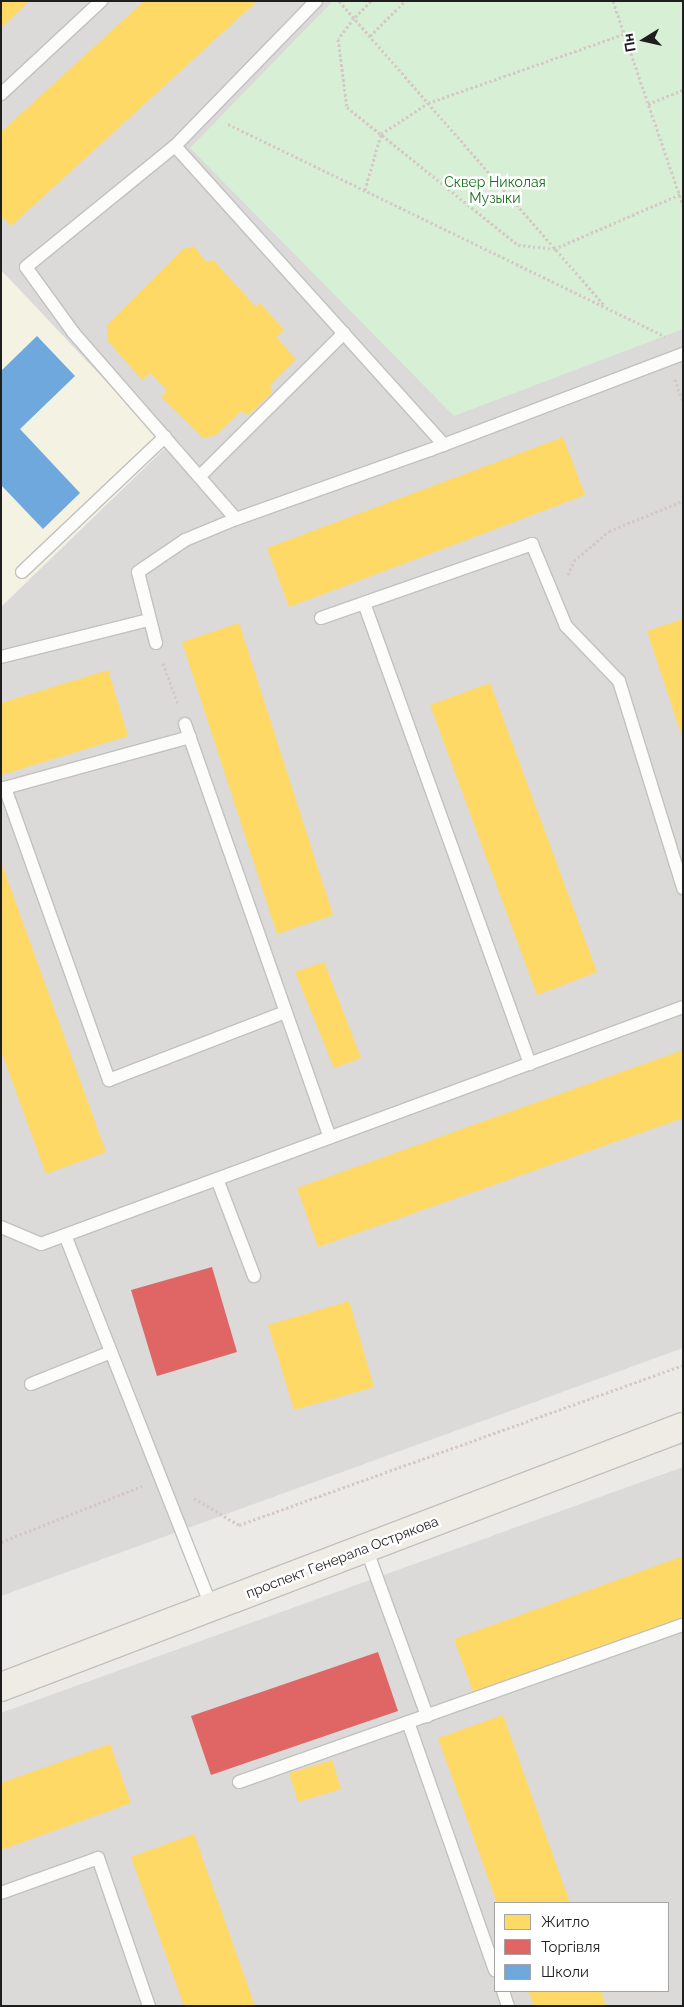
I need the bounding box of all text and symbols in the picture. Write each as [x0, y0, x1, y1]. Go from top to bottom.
north arrow [619, 15, 669, 65]
text: Пн [620, 32, 639, 53]
park label: Сквер Николая Музыки [444, 174, 546, 206]
street label: проспект Генерала Острякова [243, 1512, 441, 1602]
legend [494, 1902, 669, 1992]
text: Житло [541, 1913, 589, 1931]
text: Торгівля [541, 1938, 600, 1956]
text: Школи [541, 1963, 589, 1981]

